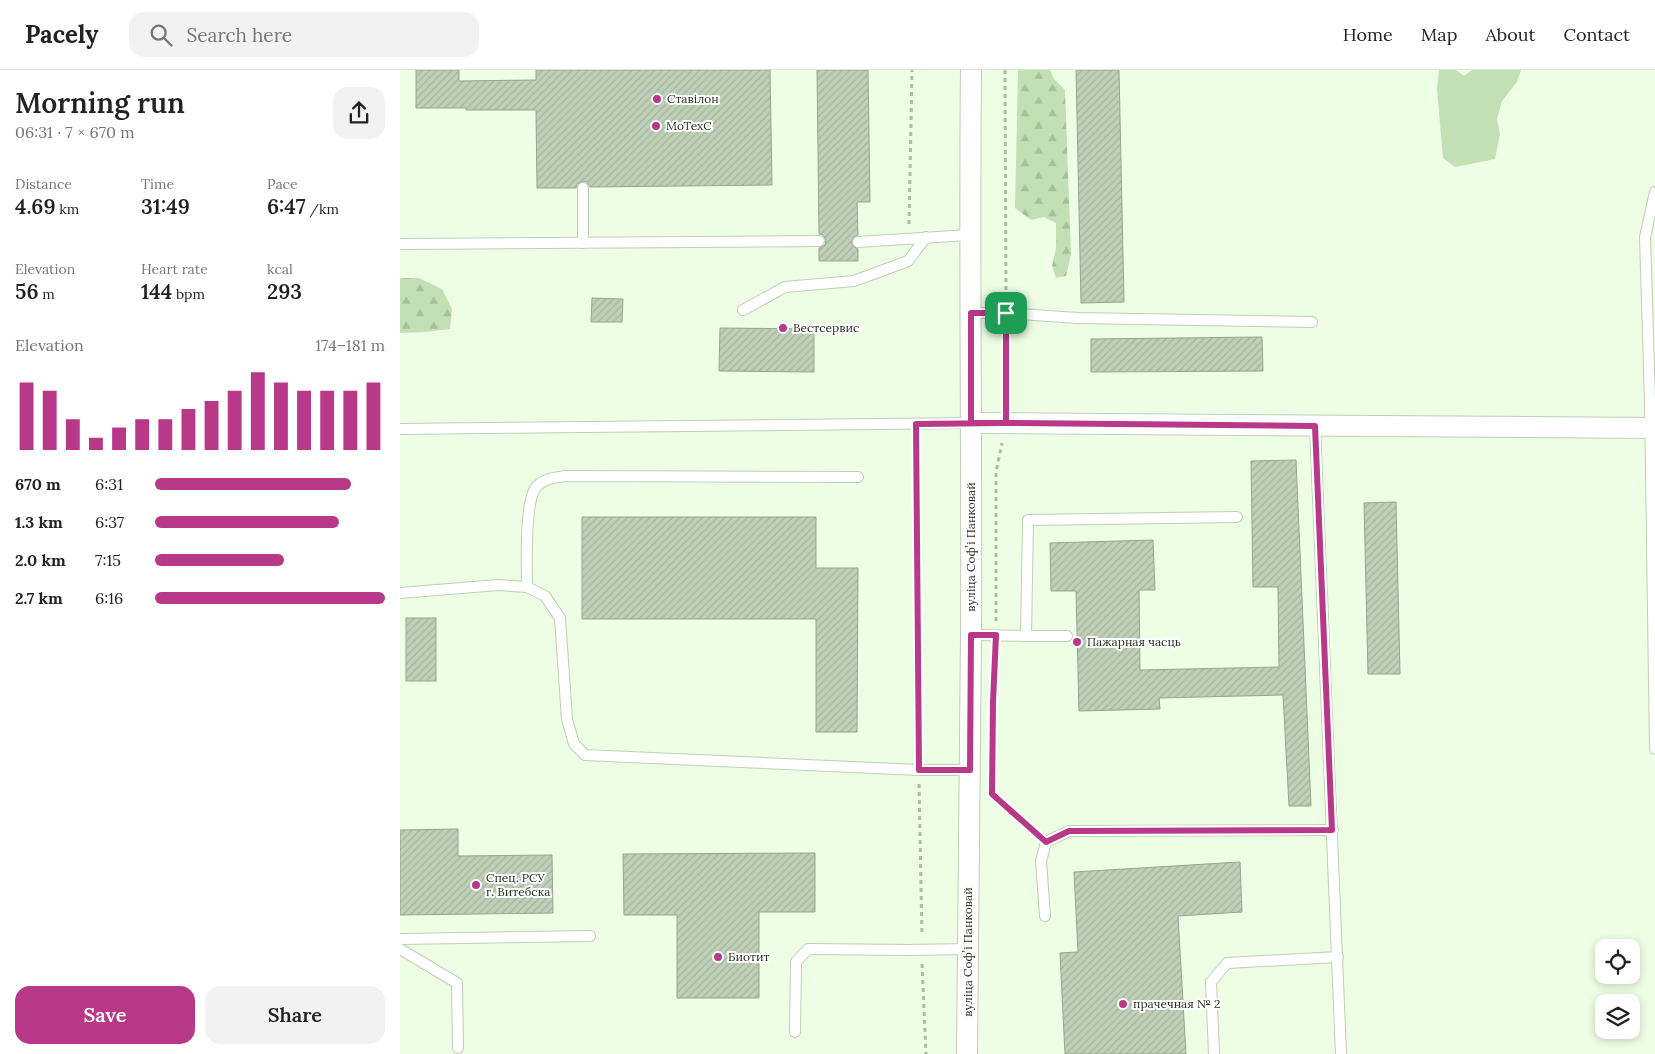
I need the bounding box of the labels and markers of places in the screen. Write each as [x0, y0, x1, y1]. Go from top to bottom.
place label: Ставілон [667, 91, 719, 106]
marker: Ставілон [651, 93, 663, 105]
place label: MoTexC [666, 118, 712, 133]
marker: MoTexC [650, 120, 662, 132]
pin [985, 292, 1027, 334]
place label: Вестсервис [793, 320, 859, 335]
marker: Вестсервис [777, 322, 789, 334]
place label: Пажарная часць [1087, 634, 1181, 649]
marker: Пажарная часць [1071, 636, 1083, 648]
place label: Спец. РСУ г. Витебска [486, 870, 550, 899]
marker: Спец. РСУ г. Витебска [470, 879, 482, 891]
place label: Биотит [728, 949, 769, 964]
marker: Биотит [712, 951, 724, 963]
place label: прачечная № 2 [1133, 996, 1220, 1011]
marker: прачечная № 2 [1117, 998, 1129, 1010]

